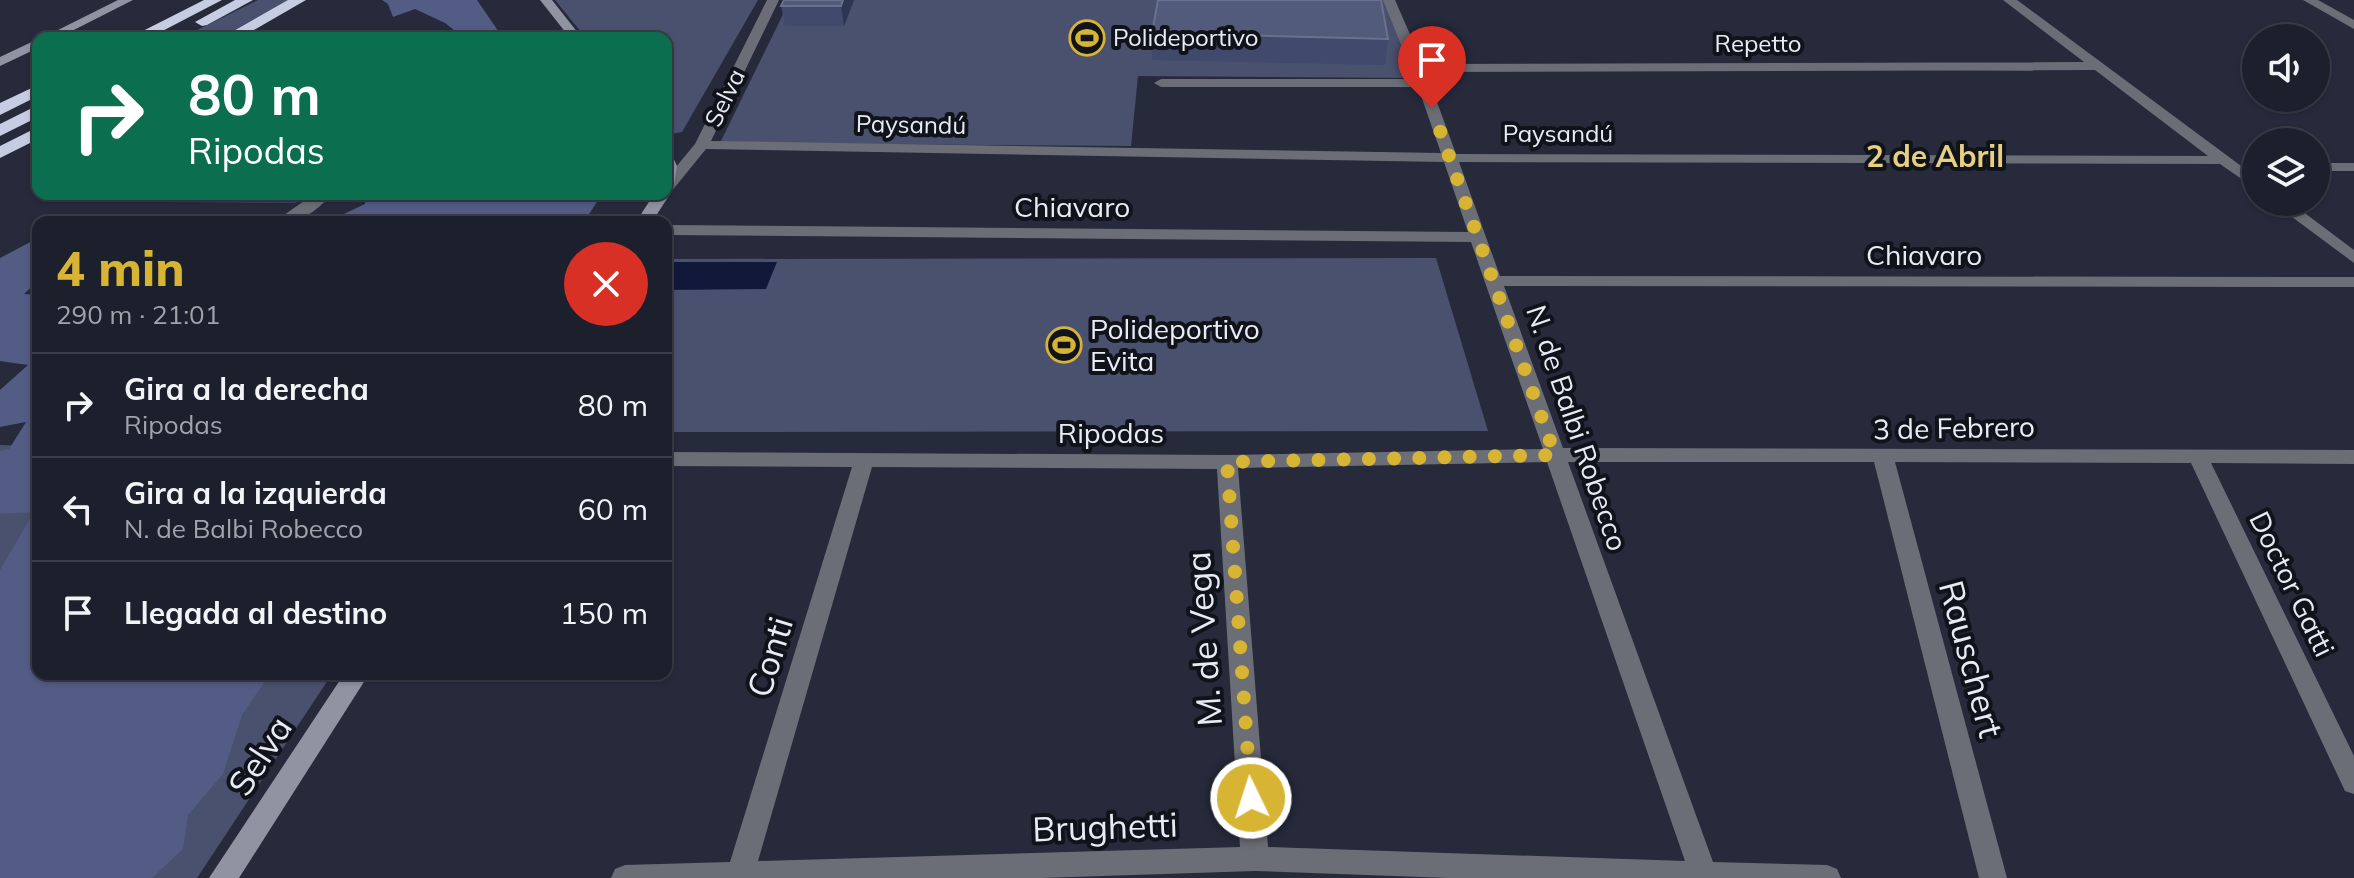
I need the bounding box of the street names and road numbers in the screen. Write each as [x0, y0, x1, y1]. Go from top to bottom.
street label: Repetto [1715, 28, 1801, 58]
street label: Selva [697, 64, 751, 131]
street label: Paysandú [856, 108, 966, 140]
street label: Paysandú [1503, 118, 1613, 148]
street label: Chiavaro [1014, 189, 1130, 224]
street label: Chiavaro [1866, 237, 1982, 272]
street label: N. de Balbi Robecco [1519, 300, 1636, 555]
street label: 3 de Febrero [1873, 409, 2035, 446]
street label: Ripodas [1058, 415, 1164, 450]
street label: Doctor Gatti [2242, 506, 2343, 662]
street label: M. de Vega [1176, 550, 1231, 728]
street label: Rauschert [1930, 576, 2013, 742]
street label: Conti [737, 612, 802, 702]
street label: Selva [218, 708, 301, 803]
street label: Brughetti [1032, 802, 1178, 851]

